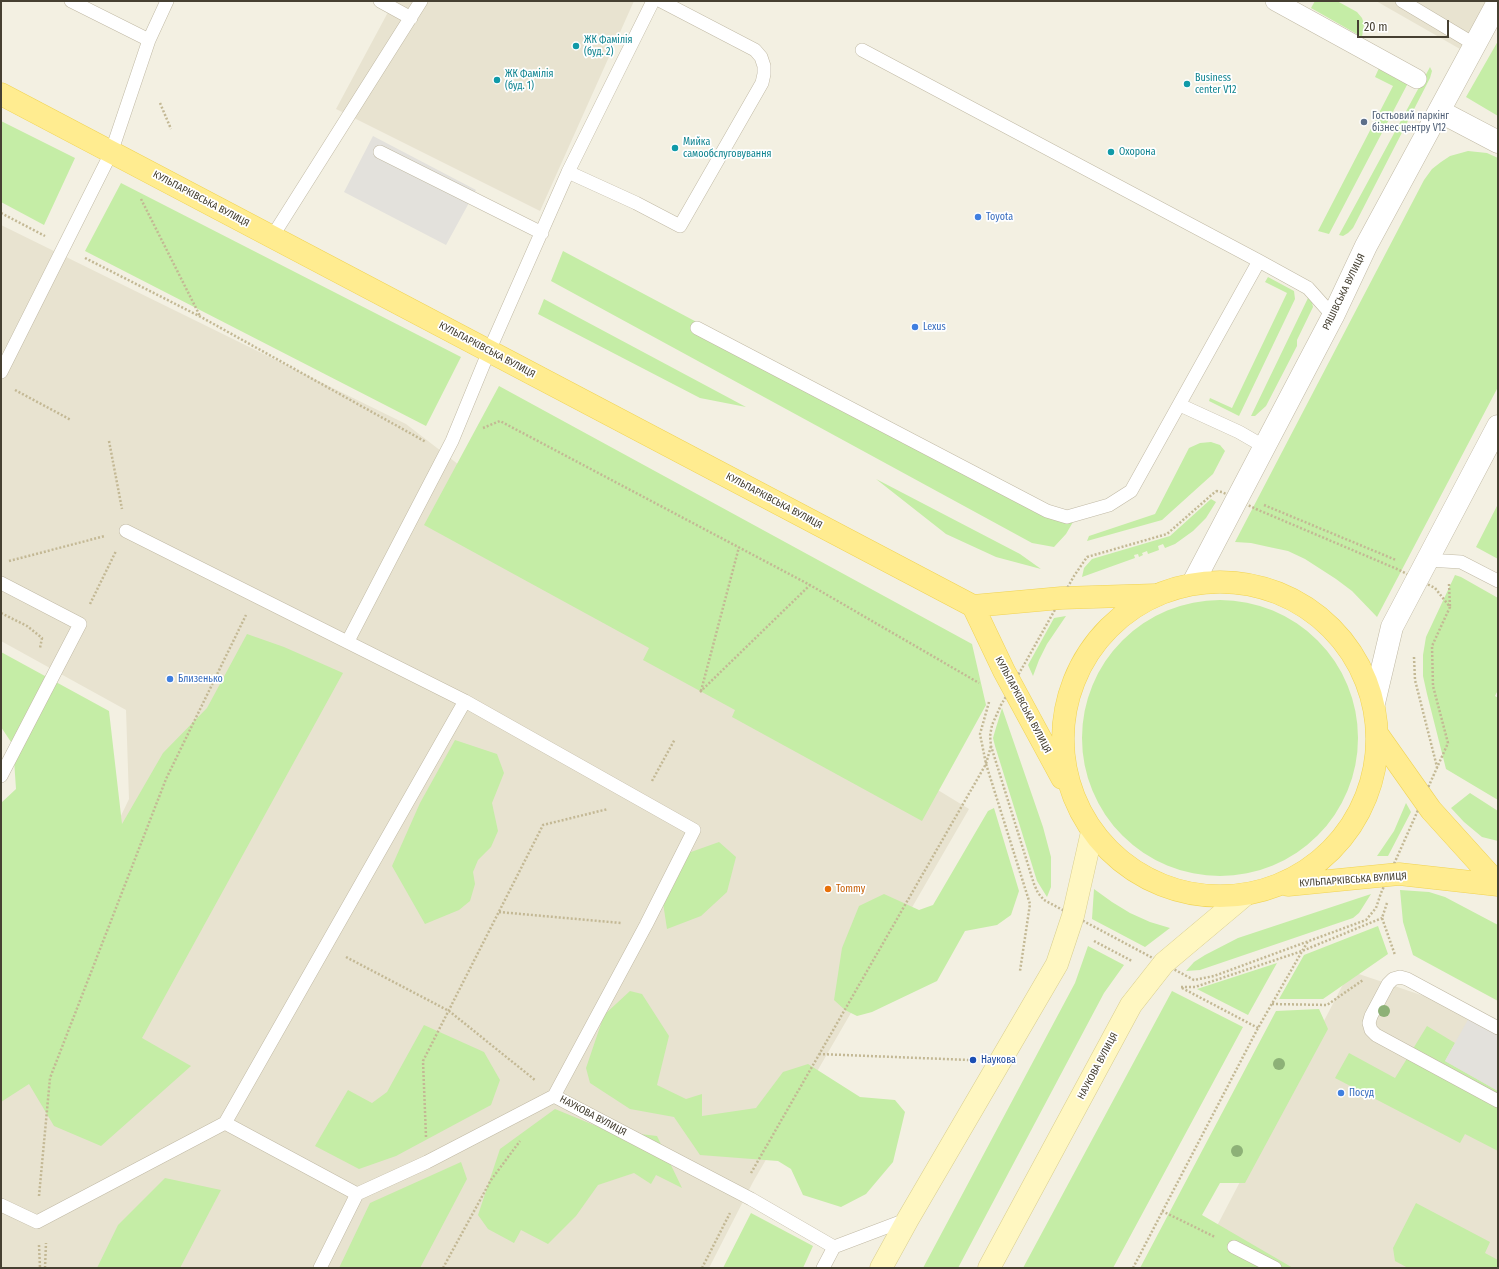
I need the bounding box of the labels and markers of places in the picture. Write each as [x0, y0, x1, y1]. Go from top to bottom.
place label: ЖК Фамілія (буд. 2) [584, 34, 632, 58]
marker: ЖК Фамілія (буд. 2) [571, 41, 581, 51]
place label: ЖК Фамілія (буд. 1) [505, 68, 553, 92]
place label: Business center V12 [1195, 72, 1236, 96]
marker: ЖК Фамілія (буд. 1) [492, 75, 502, 85]
marker: Business center V12 [1182, 79, 1192, 89]
place label: Гостьовий паркінг бізнес центру V12 [1372, 110, 1449, 134]
marker: Гостьовий паркінг бізнес центру V12 [1359, 117, 1369, 127]
place label: Мийка самообслуговування [683, 136, 771, 160]
marker: Мийка самообслуговування [670, 143, 680, 153]
place label: Охорона [1119, 146, 1156, 158]
marker: Охорона [1106, 147, 1116, 157]
place label: Toyota [986, 211, 1013, 223]
marker: Toyota [973, 212, 983, 222]
place label: Lexus [923, 321, 946, 333]
marker: Lexus [910, 322, 920, 332]
place label: Близенько [178, 673, 223, 685]
marker: Близенько [165, 674, 175, 684]
place label: Tommy [836, 883, 865, 895]
marker: Tommy [823, 884, 833, 894]
place label: Наукова [981, 1054, 1016, 1066]
marker: Наукова [968, 1055, 978, 1065]
place label: Посуд [1349, 1087, 1374, 1099]
marker: Посуд [1336, 1088, 1346, 1098]

